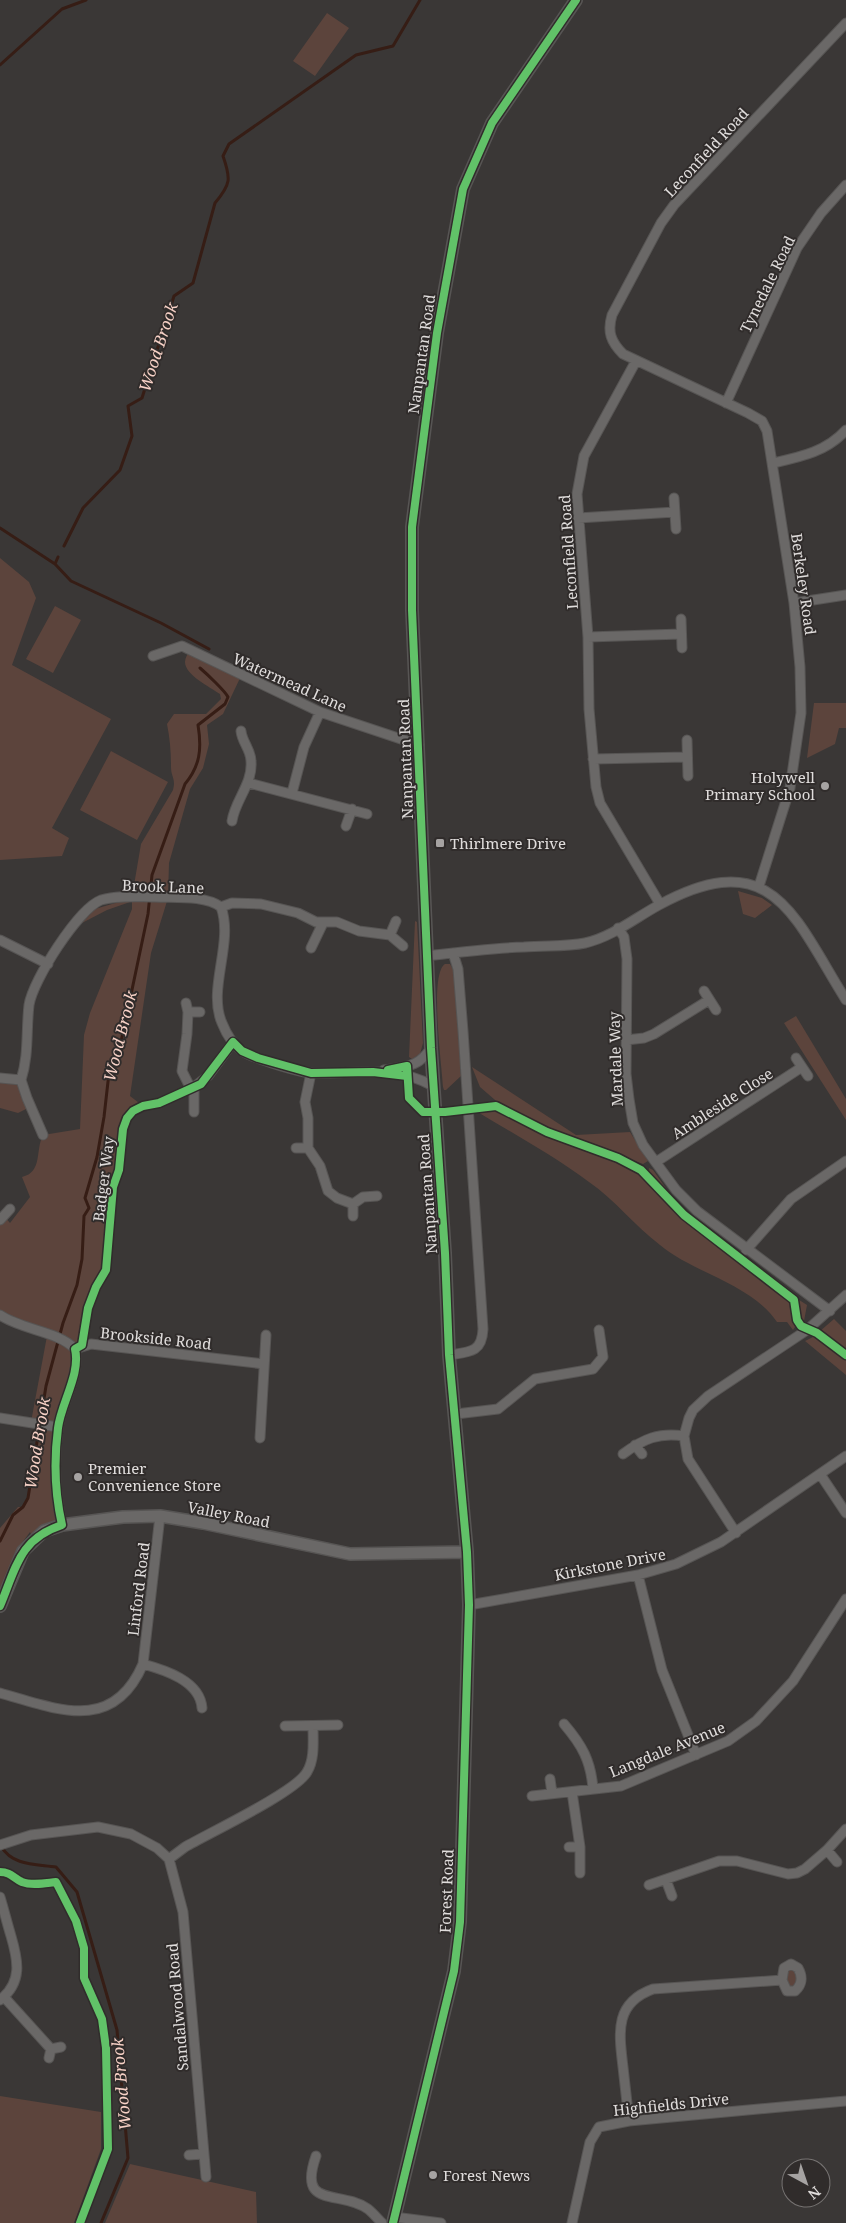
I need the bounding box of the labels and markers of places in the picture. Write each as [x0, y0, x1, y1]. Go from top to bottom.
place label: Holywell Primary School [705, 767, 815, 804]
marker: Holywell Primary School [819, 780, 831, 792]
place label: Thirlmere Drive [450, 833, 566, 853]
marker: Thirlmere Drive [434, 837, 446, 849]
place label: Premier Convenience Store [88, 1458, 221, 1495]
marker: Premier Convenience Store [72, 1471, 84, 1483]
place label: Forest News [443, 2165, 530, 2185]
marker: Forest News [427, 2169, 439, 2181]

